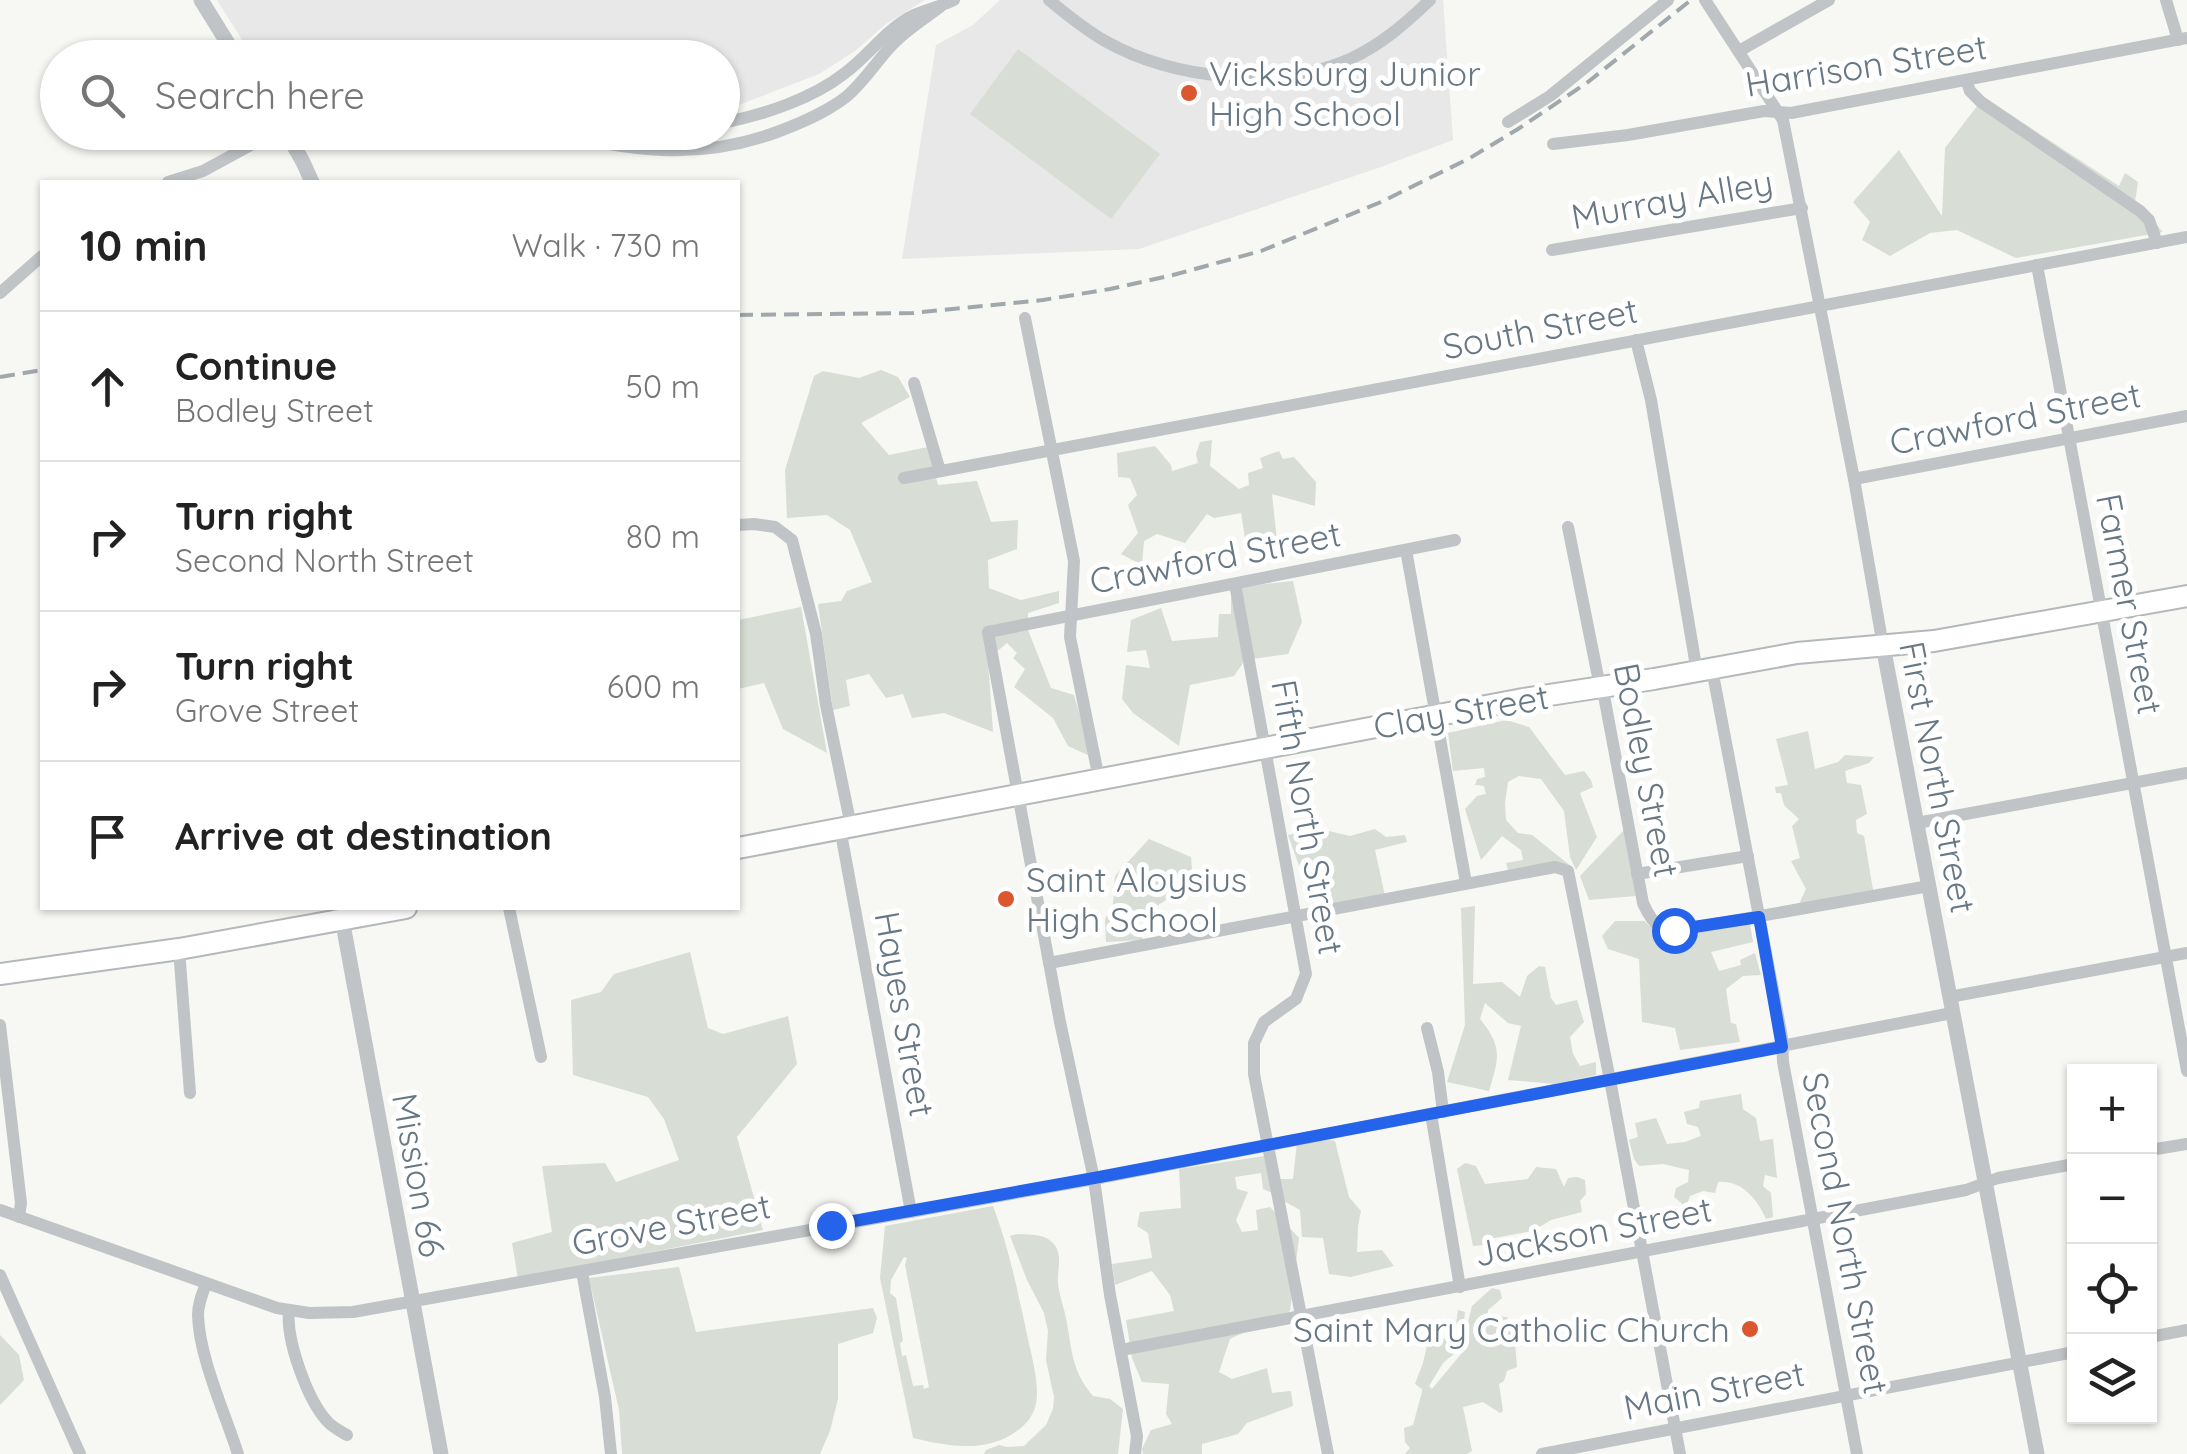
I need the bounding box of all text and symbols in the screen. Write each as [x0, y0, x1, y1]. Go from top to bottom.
street label: Harrison Street [1742, 24, 1990, 106]
search box [40, 40, 740, 150]
place label: Vicksburg Junior High School [1209, 51, 1481, 135]
icon: search [75, 68, 130, 123]
text: Search here [155, 71, 365, 119]
marker: Vicksburg Junior High School [1178, 82, 1200, 104]
street label: Murray Alley [1568, 160, 1776, 238]
text: 10 min [80, 219, 208, 272]
text: Walk · 730 m [512, 225, 700, 265]
street label: South Street [1439, 288, 1641, 368]
text: Continue [175, 342, 337, 390]
icon: ahead [80, 359, 135, 414]
text: 50 m [626, 366, 700, 406]
street label: Crawford Street [1886, 372, 2144, 464]
text: Bodley Street [175, 390, 374, 430]
street label: Farmer Street [2087, 490, 2173, 718]
text: Turn right [175, 492, 354, 540]
icon: right [80, 509, 135, 564]
street label: Crawford Street [1086, 511, 1344, 603]
text: 80 m [626, 516, 700, 556]
text: Second North Street [175, 540, 474, 580]
street label: First North Street [1890, 637, 1986, 917]
text: Turn right [175, 642, 354, 690]
icon: right [80, 659, 135, 714]
street label: Bodley Street [1605, 659, 1689, 881]
text: 600 m [607, 666, 700, 706]
street label: Clay Street [1370, 674, 1552, 748]
street label: Fifth North Street [1262, 676, 1354, 958]
text: Grove Street [175, 690, 359, 730]
icon: arrive [80, 809, 135, 864]
text: Arrive at destination [175, 812, 552, 860]
place label: Saint Aloysius High School [1026, 857, 1247, 941]
marker: Saint Aloysius High School [995, 888, 1017, 910]
street label: Hayes Street [865, 908, 945, 1120]
route start [1652, 908, 1698, 954]
map controls [2067, 1064, 2157, 1424]
button: + [2067, 1064, 2157, 1154]
street label: Second North Street [1793, 1068, 1899, 1398]
street label: Mission 66 [383, 1090, 455, 1260]
button: − [2067, 1154, 2157, 1244]
street label: Grove Street [568, 1183, 774, 1265]
street label: Jackson Street [1471, 1186, 1715, 1276]
route end [809, 1203, 855, 1249]
button: locate [2067, 1244, 2157, 1334]
place label: Saint Mary Catholic Church [1293, 1307, 1730, 1351]
marker: Saint Mary Catholic Church [1739, 1318, 1761, 1340]
button: layers [2067, 1334, 2157, 1424]
street label: Main Street [1620, 1351, 1808, 1429]

